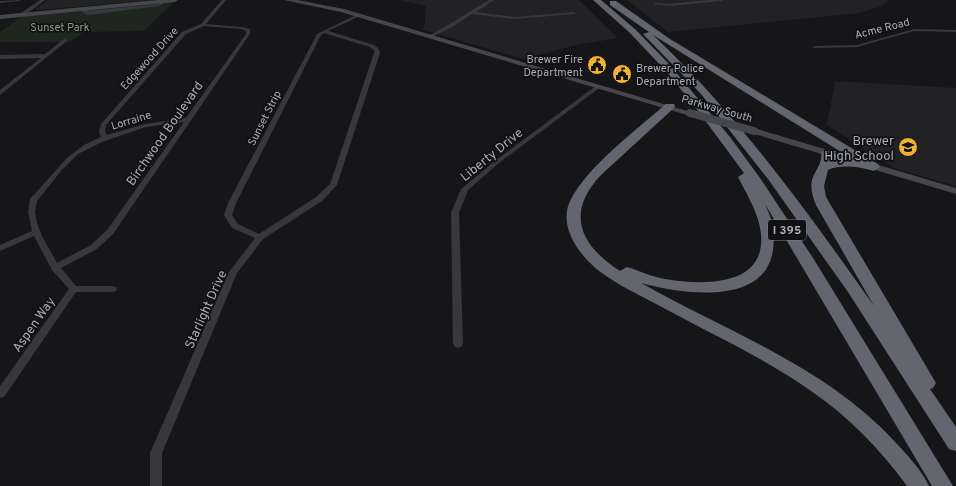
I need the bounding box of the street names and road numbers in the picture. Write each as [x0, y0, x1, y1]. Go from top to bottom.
street label: Acme Road [853, 15, 911, 43]
street label: Edgewood Drive [118, 24, 182, 93]
street label: Birchwood Boulevard [124, 79, 208, 189]
street label: Sunset Strip [245, 89, 285, 148]
street label: Parkway South [680, 92, 754, 126]
street label: Lorraine [109, 108, 153, 134]
street label: Liberty Drive [458, 125, 527, 186]
road number: I 395 [768, 220, 806, 240]
street label: Starlight Drive [182, 268, 231, 352]
street label: Aspen Way [10, 294, 60, 356]

